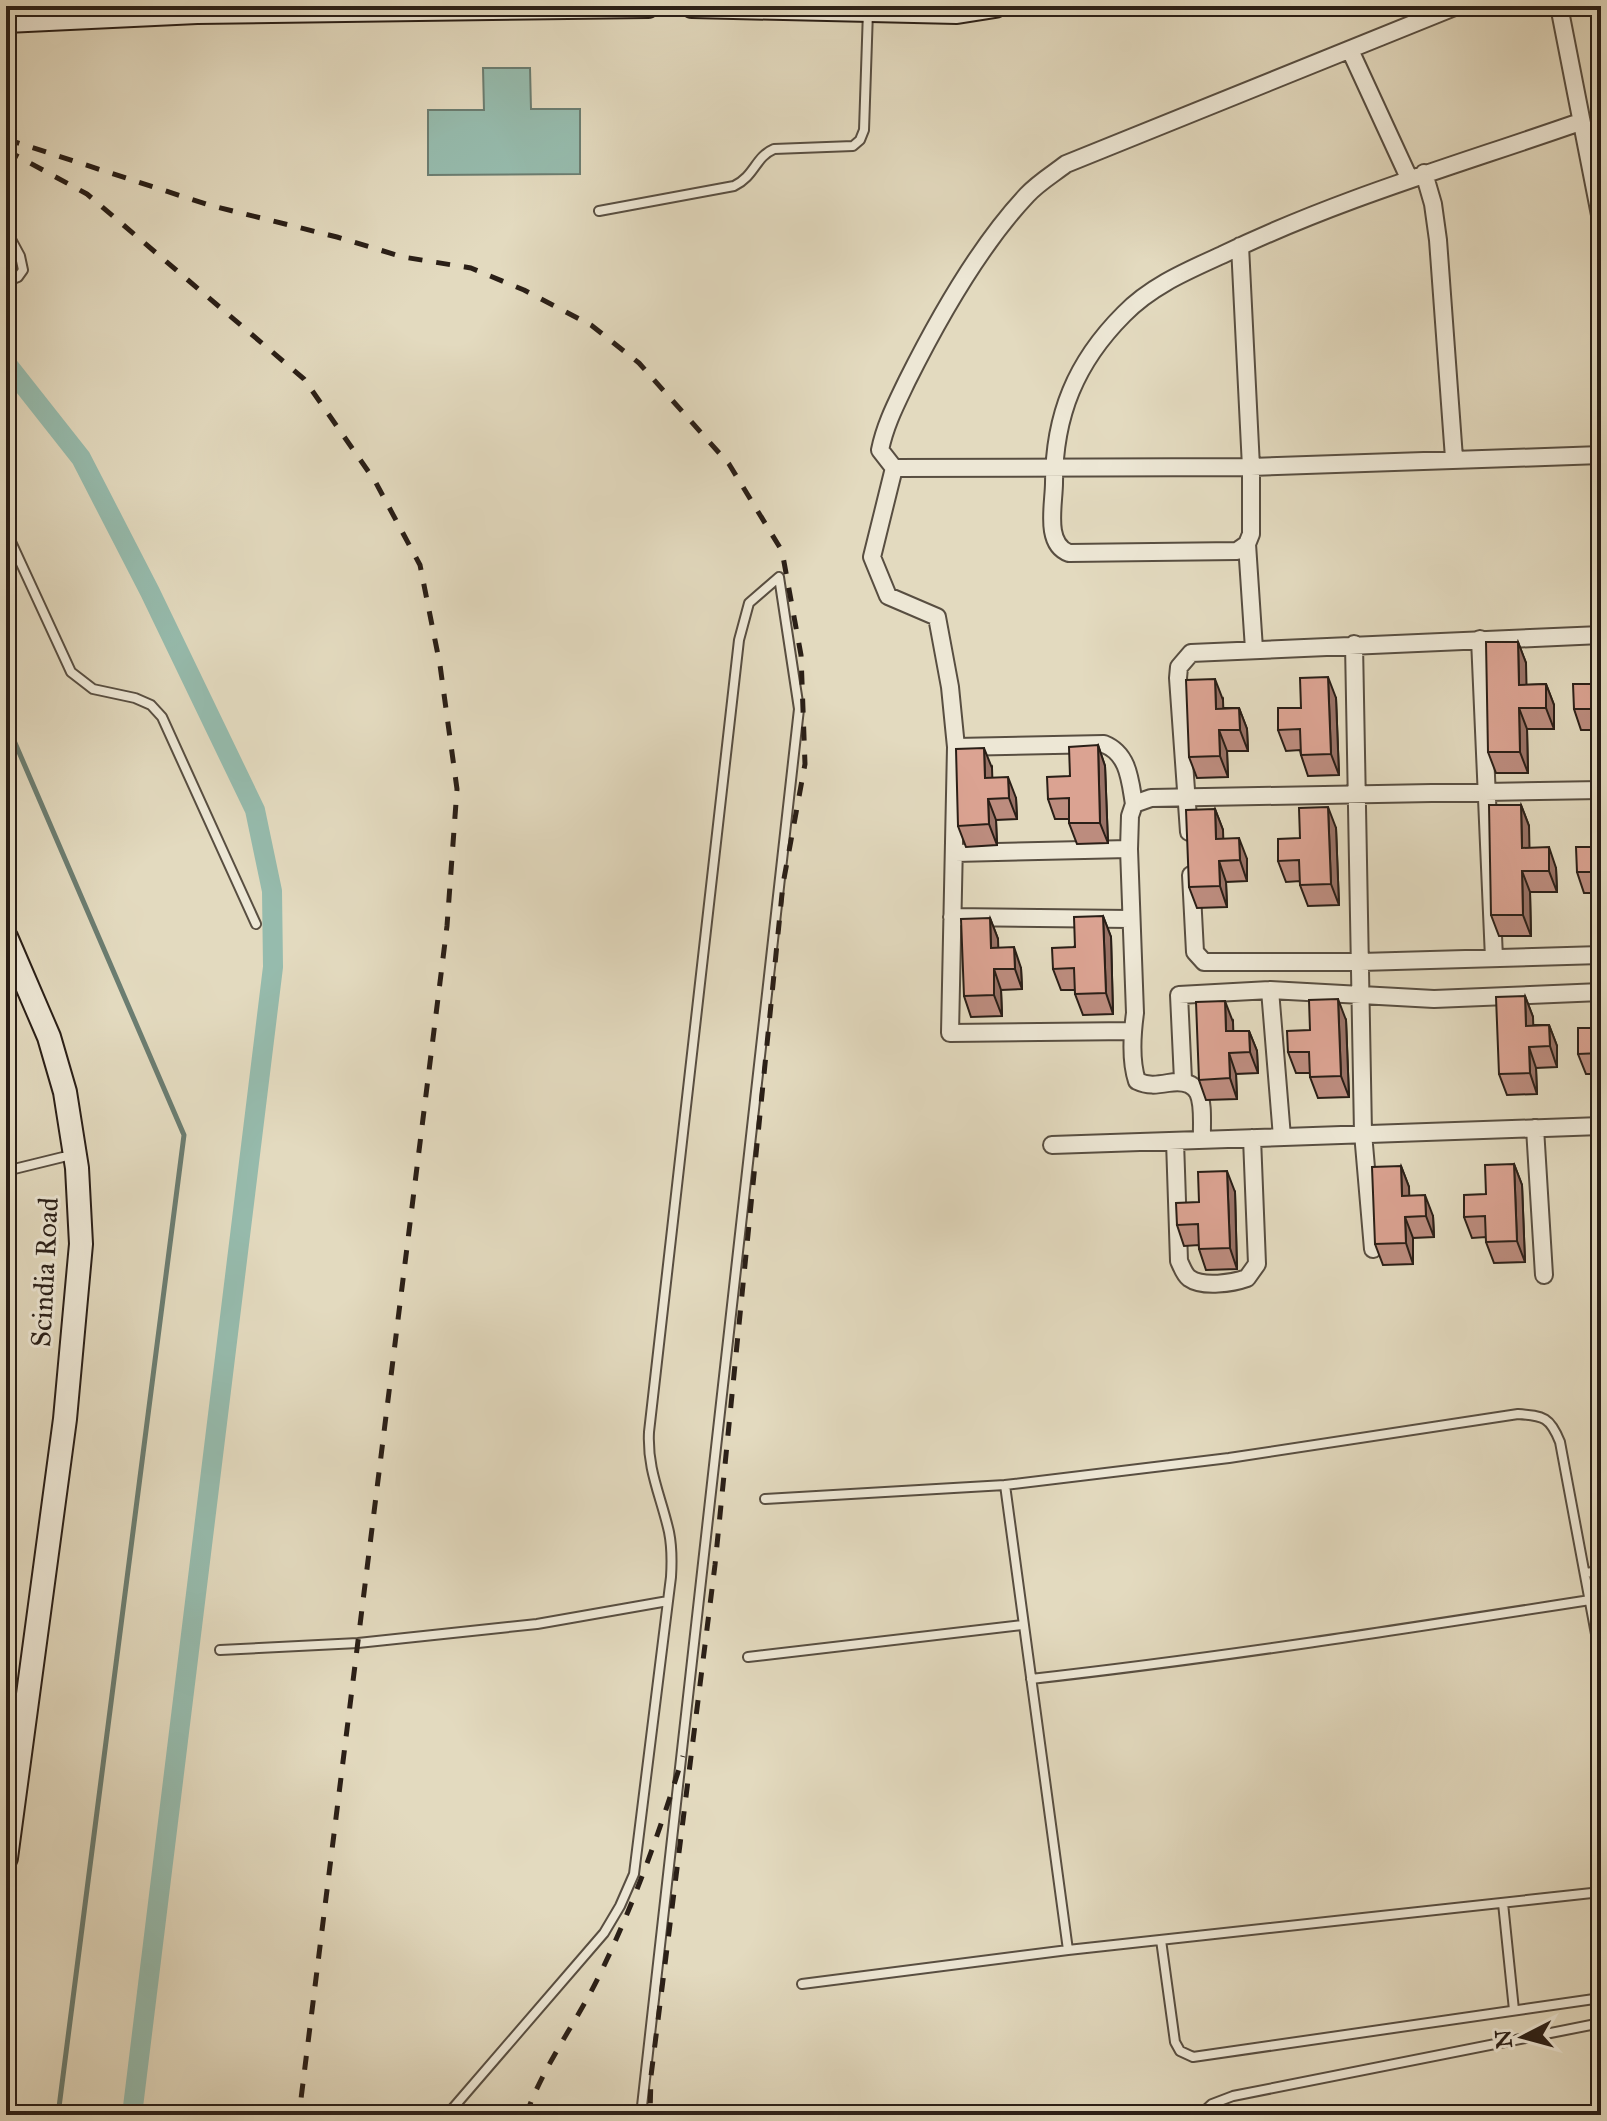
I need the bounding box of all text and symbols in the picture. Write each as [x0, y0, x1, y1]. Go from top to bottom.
street label: Scindia Road [23, 1196, 66, 1348]
north arrow [1483, 1997, 1563, 2077]
text: N [1489, 2028, 1518, 2050]

